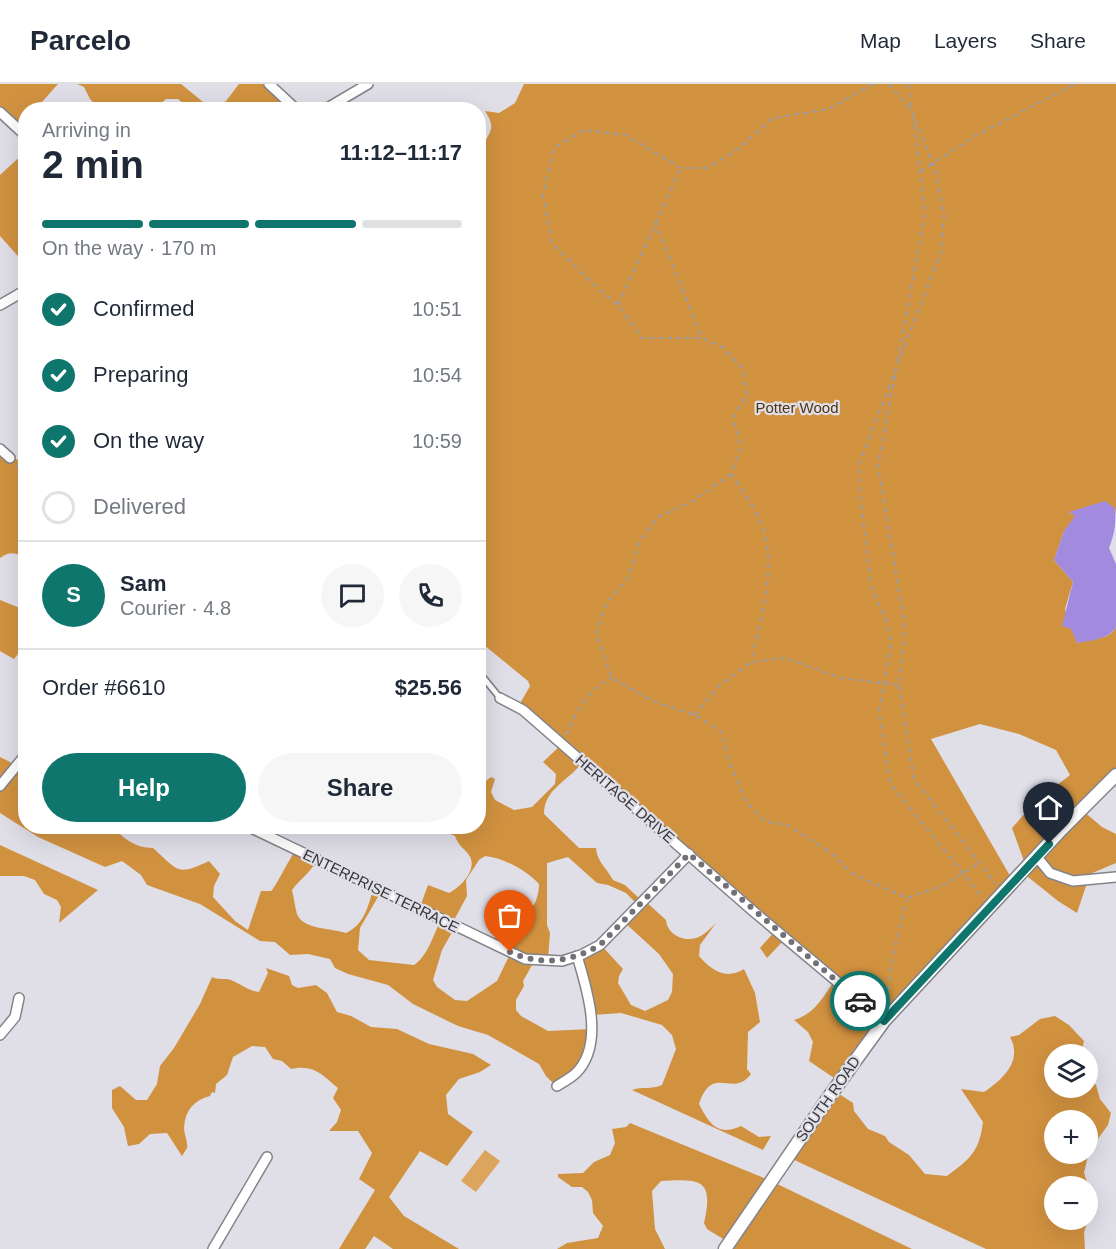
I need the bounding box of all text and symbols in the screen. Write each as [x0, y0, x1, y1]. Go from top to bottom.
text: Parcelo [30, 25, 131, 56]
text: Map [860, 29, 901, 52]
text: Layers [934, 29, 997, 52]
text: Share [1030, 29, 1086, 52]
text: Arriving in [42, 119, 131, 141]
text: 11:12–11:17 [340, 140, 462, 165]
text: 2 min [42, 143, 144, 186]
text: On the way · 170 m [42, 237, 217, 259]
icon: check [42, 293, 75, 326]
text: Confirmed [93, 296, 194, 321]
text: 10:51 [412, 298, 462, 320]
icon: check [42, 359, 75, 392]
text: Preparing [93, 362, 188, 387]
text: 10:54 [412, 364, 462, 386]
park label: Potter Wood [755, 399, 839, 416]
icon: check [42, 425, 75, 458]
text: On the way [93, 428, 204, 453]
text: 10:59 [412, 430, 462, 452]
text: Delivered [93, 494, 186, 519]
button: chat [321, 564, 384, 627]
button: phone [399, 564, 462, 627]
text: Sam [120, 571, 166, 596]
text: S [66, 582, 81, 607]
text: Courier · 4.8 [120, 597, 231, 619]
text: Order #6610 [42, 675, 166, 700]
text: $25.56 [395, 675, 462, 700]
street label: HERITAGE DRIVE [572, 751, 678, 846]
button: Help [42, 753, 246, 822]
button: Share [258, 753, 462, 822]
pin [1023, 782, 1074, 844]
icon: home [1032, 791, 1065, 824]
street label: ENTERPRISE TERRACE [300, 845, 462, 936]
pin [484, 890, 535, 952]
icon: bag [493, 899, 526, 932]
courier [830, 971, 890, 1031]
icon: car [844, 985, 877, 1018]
map controls [1044, 1044, 1098, 1230]
button: layers [1044, 1044, 1098, 1098]
street label: SOUTH ROAD [792, 1053, 863, 1145]
button: + [1044, 1110, 1098, 1164]
button: − [1044, 1176, 1098, 1230]

